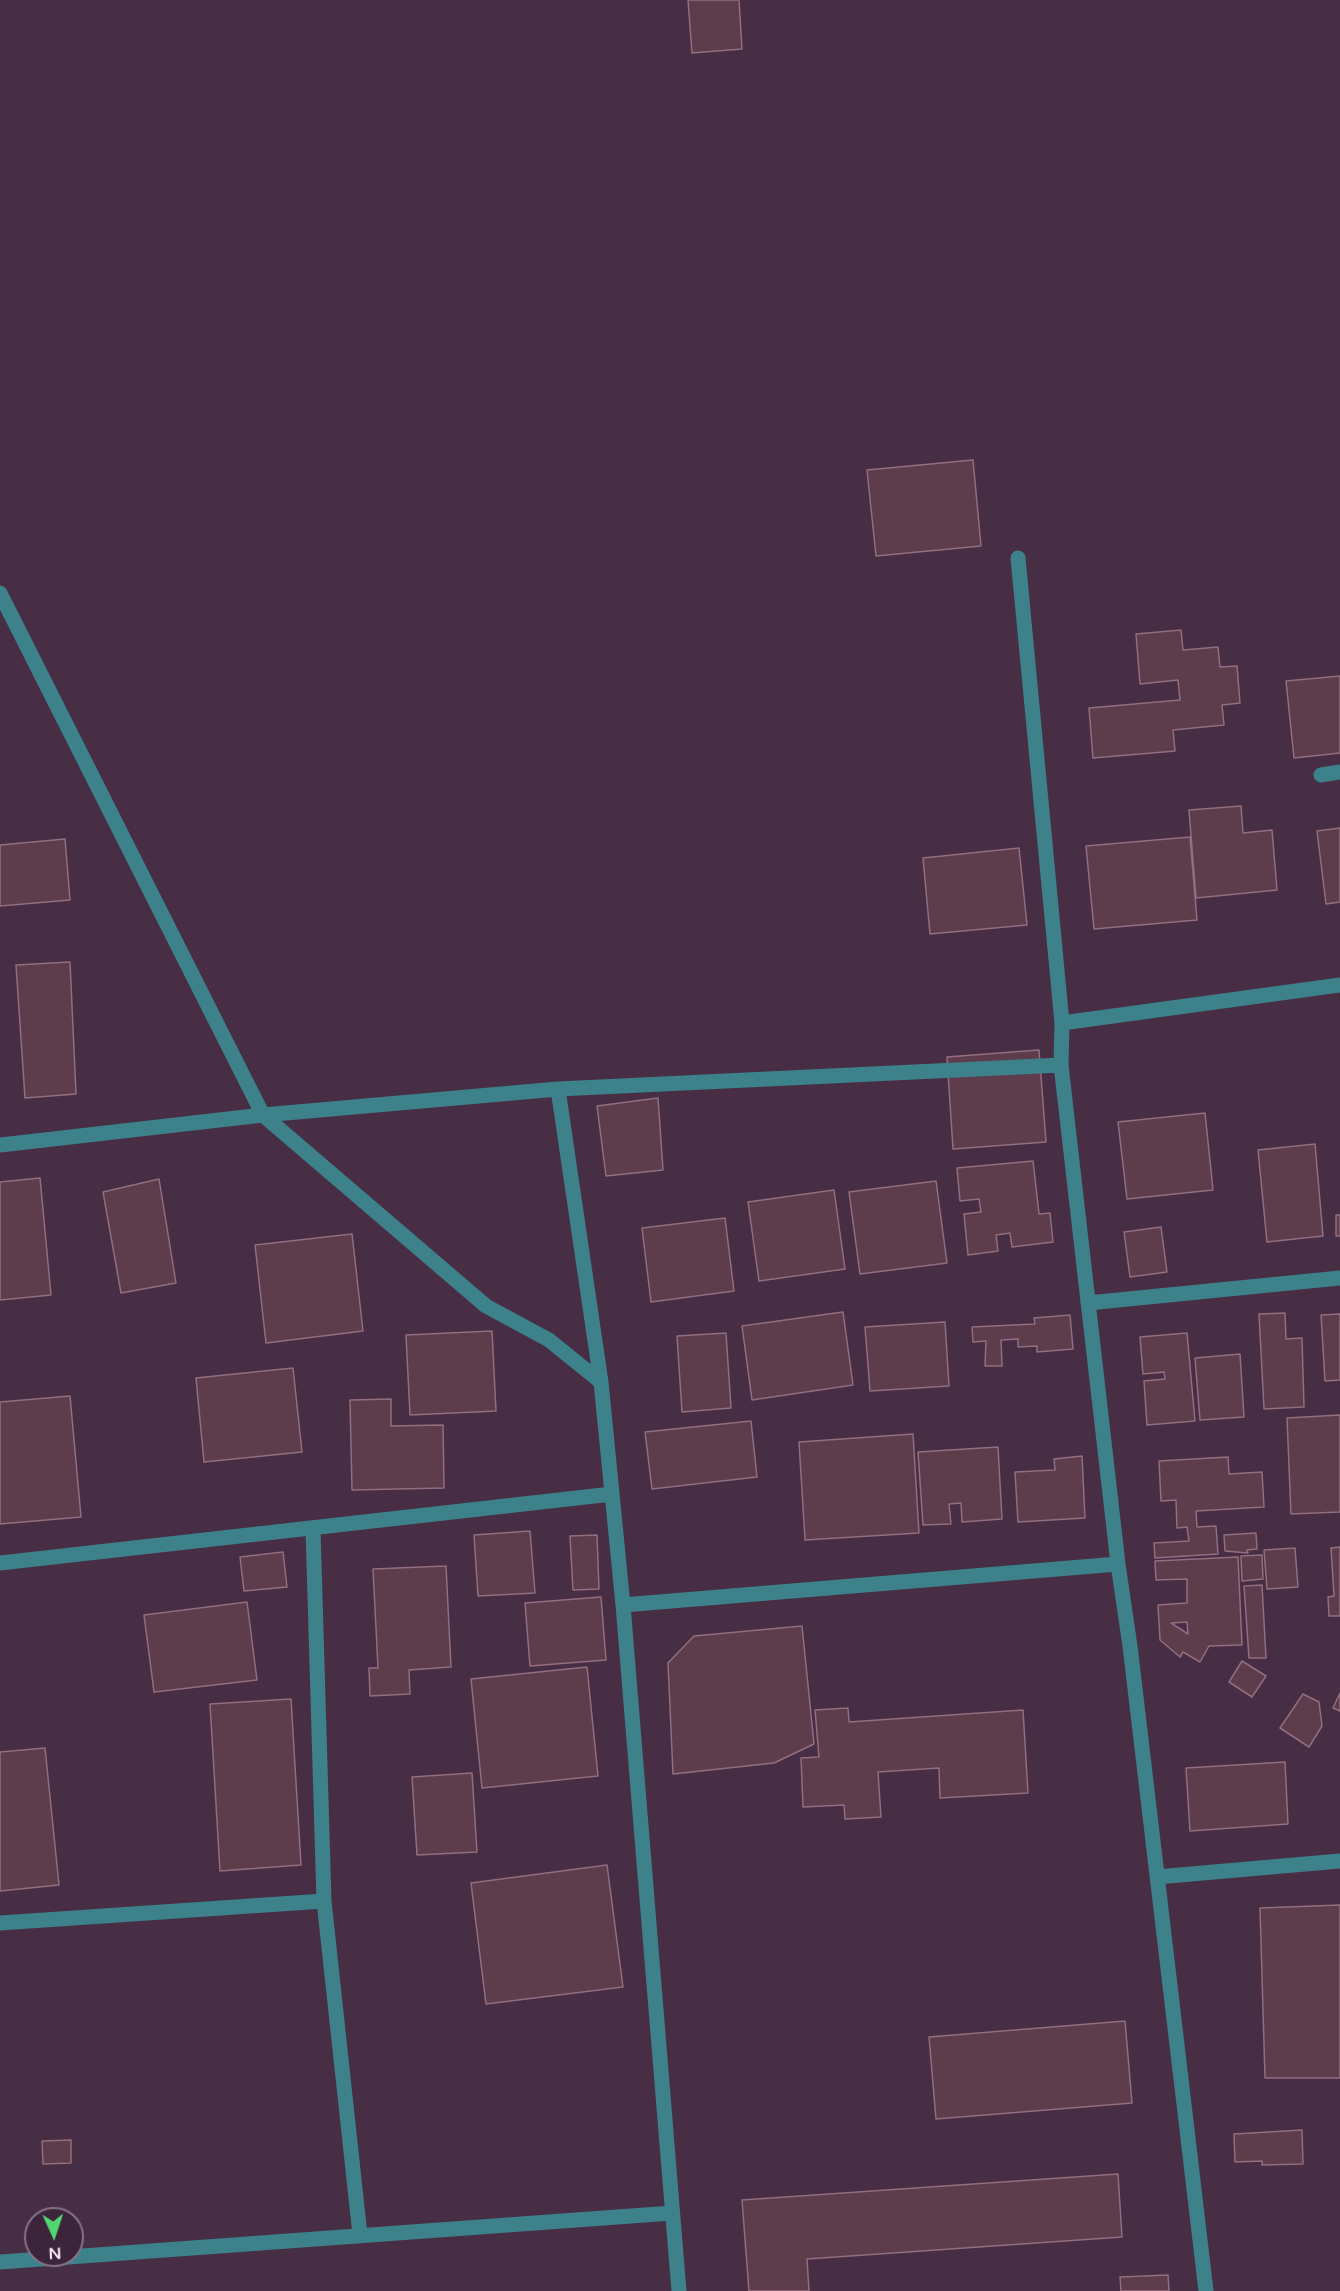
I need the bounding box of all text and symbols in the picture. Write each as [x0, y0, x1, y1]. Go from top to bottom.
north arrow [24, 2207, 84, 2267]
text: N [48, 2243, 62, 2263]

